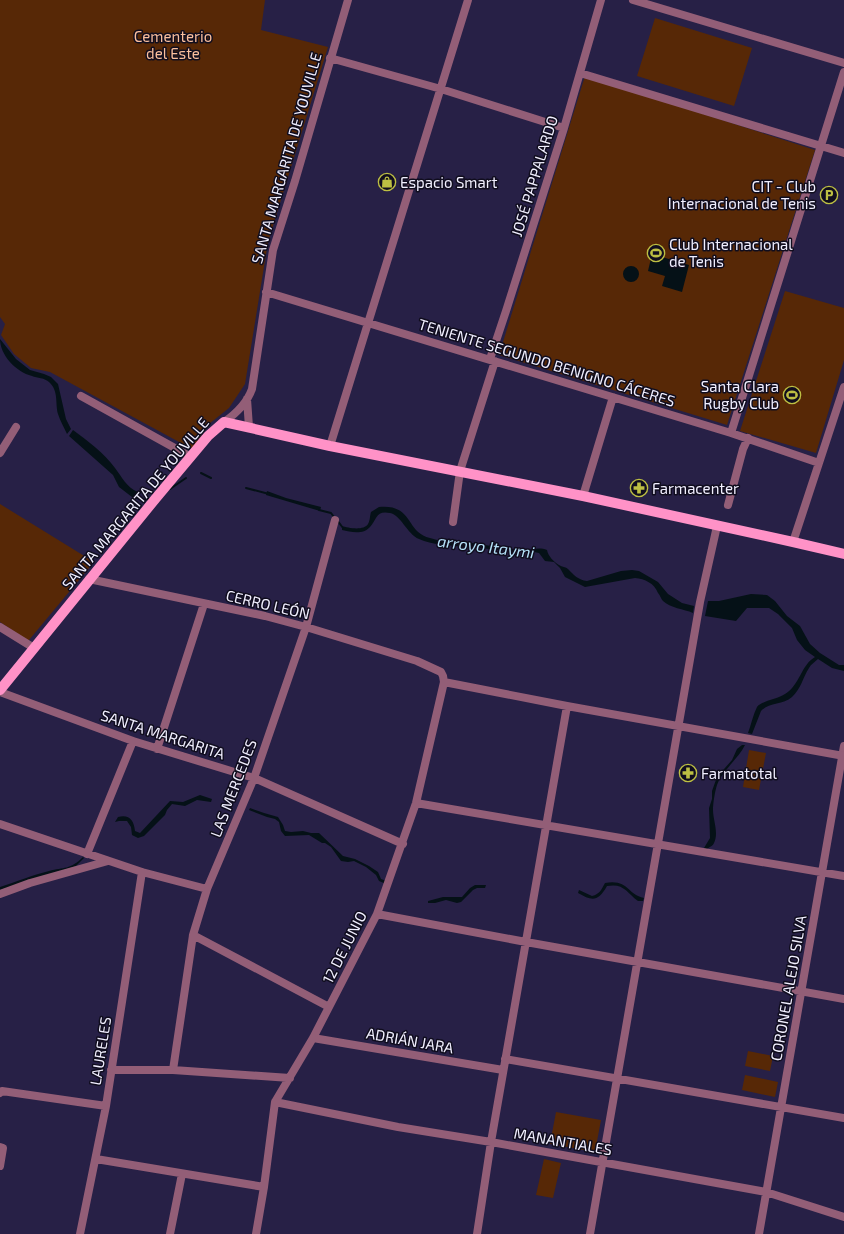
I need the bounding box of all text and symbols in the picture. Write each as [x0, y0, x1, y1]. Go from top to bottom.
park label: Cementerio del Este [134, 27, 212, 62]
street label: SANTA MARGARITA DE YOUVILLE [247, 50, 325, 266]
street label: JOSÉ PAPPALARDO [507, 113, 561, 239]
shop icon: Espacio Smart [377, 172, 397, 192]
place label: Espacio Smart [400, 173, 498, 191]
place label: CIT - Club Internacional de Tenis [668, 177, 816, 212]
parking icon: CIT - Club Internacional de Tenis [819, 185, 839, 205]
place label: Club Internacional de Tenis [669, 235, 793, 270]
sports icon: Club Internacional de Tenis [646, 243, 666, 263]
street label: TENIENTE SEGUNDO BENIGNO CÁCERES [416, 314, 678, 410]
place label: Santa Clara Rugby Club [701, 377, 779, 412]
sports icon: Santa Clara Rugby Club [782, 385, 802, 405]
street label: SANTA MARGARITA DE YOUVILLE [58, 413, 212, 593]
pharmacy icon: Farmacenter [629, 478, 649, 498]
place label: Farmacenter [652, 479, 739, 497]
water label: arroyo Itaymi [436, 531, 536, 562]
street label: CERRO LEÓN [224, 586, 312, 622]
street label: SANTA MARGARITA [99, 705, 228, 763]
street label: LAS MERCEDES [206, 737, 260, 839]
pharmacy icon: Farmatotal [678, 763, 698, 783]
place label: Farmatotal [701, 764, 778, 782]
street label: 12 DE JUNIO [318, 908, 370, 986]
street label: CORONEL ALEJO SILVA [766, 913, 810, 1062]
street label: LAURELES [86, 1015, 114, 1087]
street label: ADRIÁN JARA [365, 1023, 456, 1057]
street label: MANANTIALES [512, 1124, 614, 1158]

